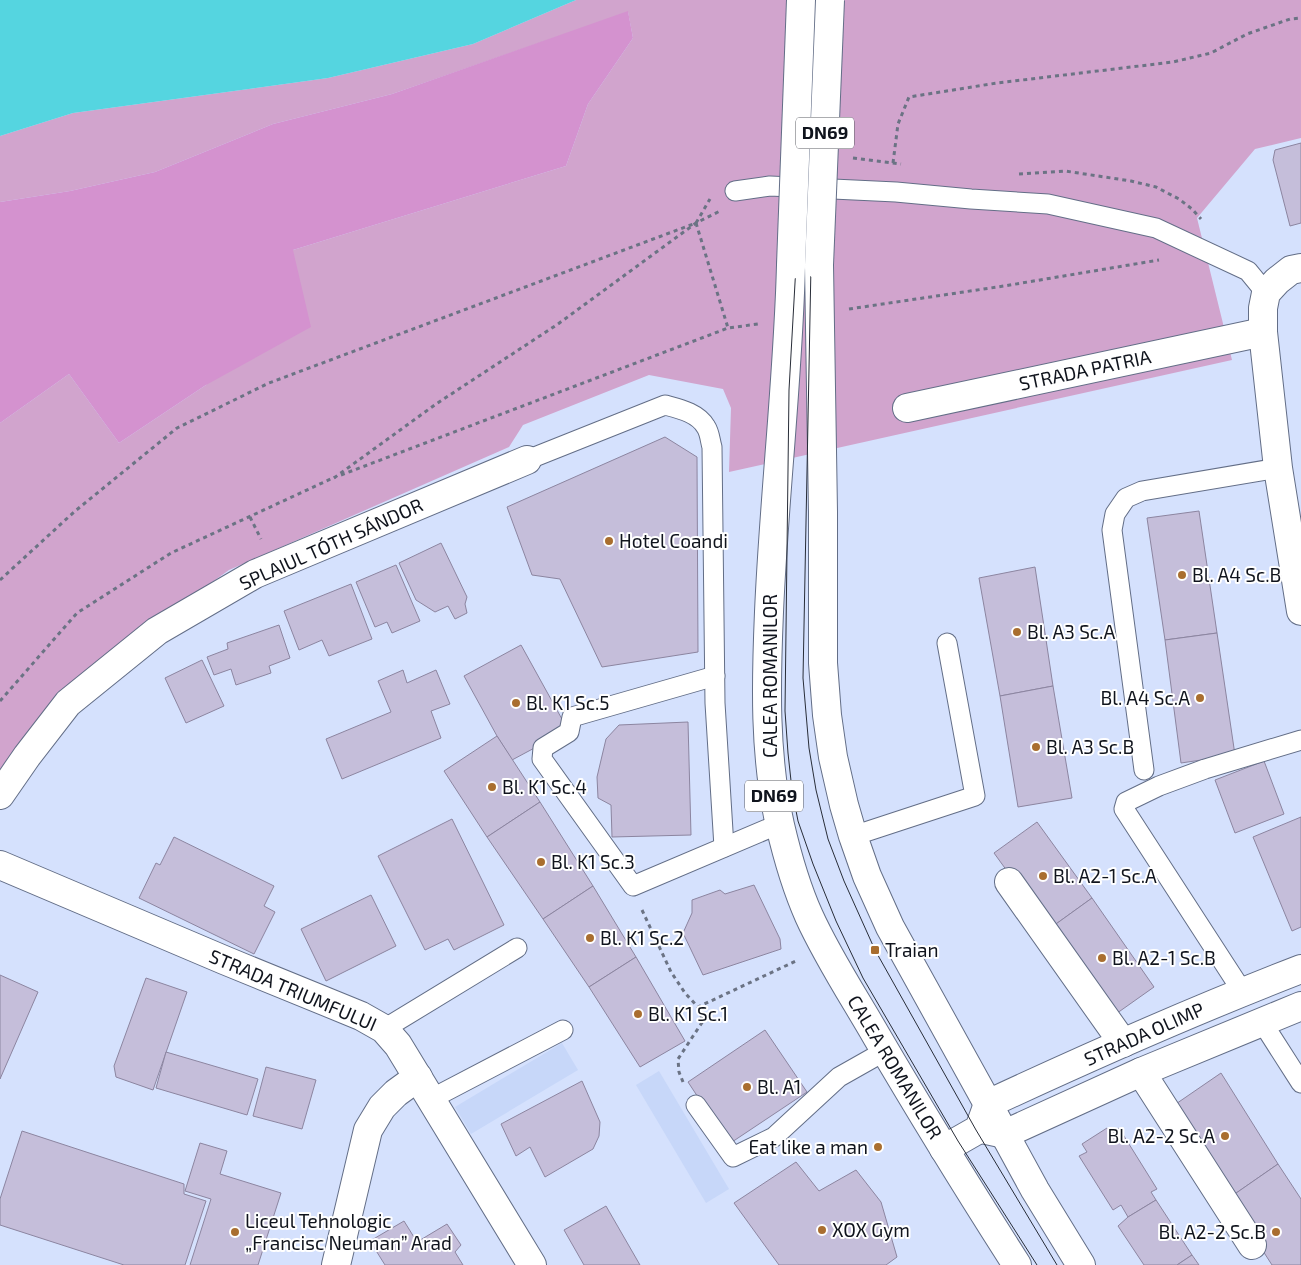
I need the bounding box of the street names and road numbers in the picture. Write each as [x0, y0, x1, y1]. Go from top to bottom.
road number: DN69 [796, 118, 854, 148]
street label: STRADA PATRIA [1017, 344, 1153, 395]
street label: SPLAIUL TÓTH SÁNDOR [236, 493, 426, 594]
street label: CALEA ROMANILOR [758, 594, 781, 758]
road number: DN69 [745, 780, 803, 811]
street label: STRADA TRIUMFULUI [206, 944, 381, 1035]
street label: CALEA ROMANILOR [843, 991, 947, 1143]
street label: STRADA OLIMP [1080, 997, 1207, 1070]

